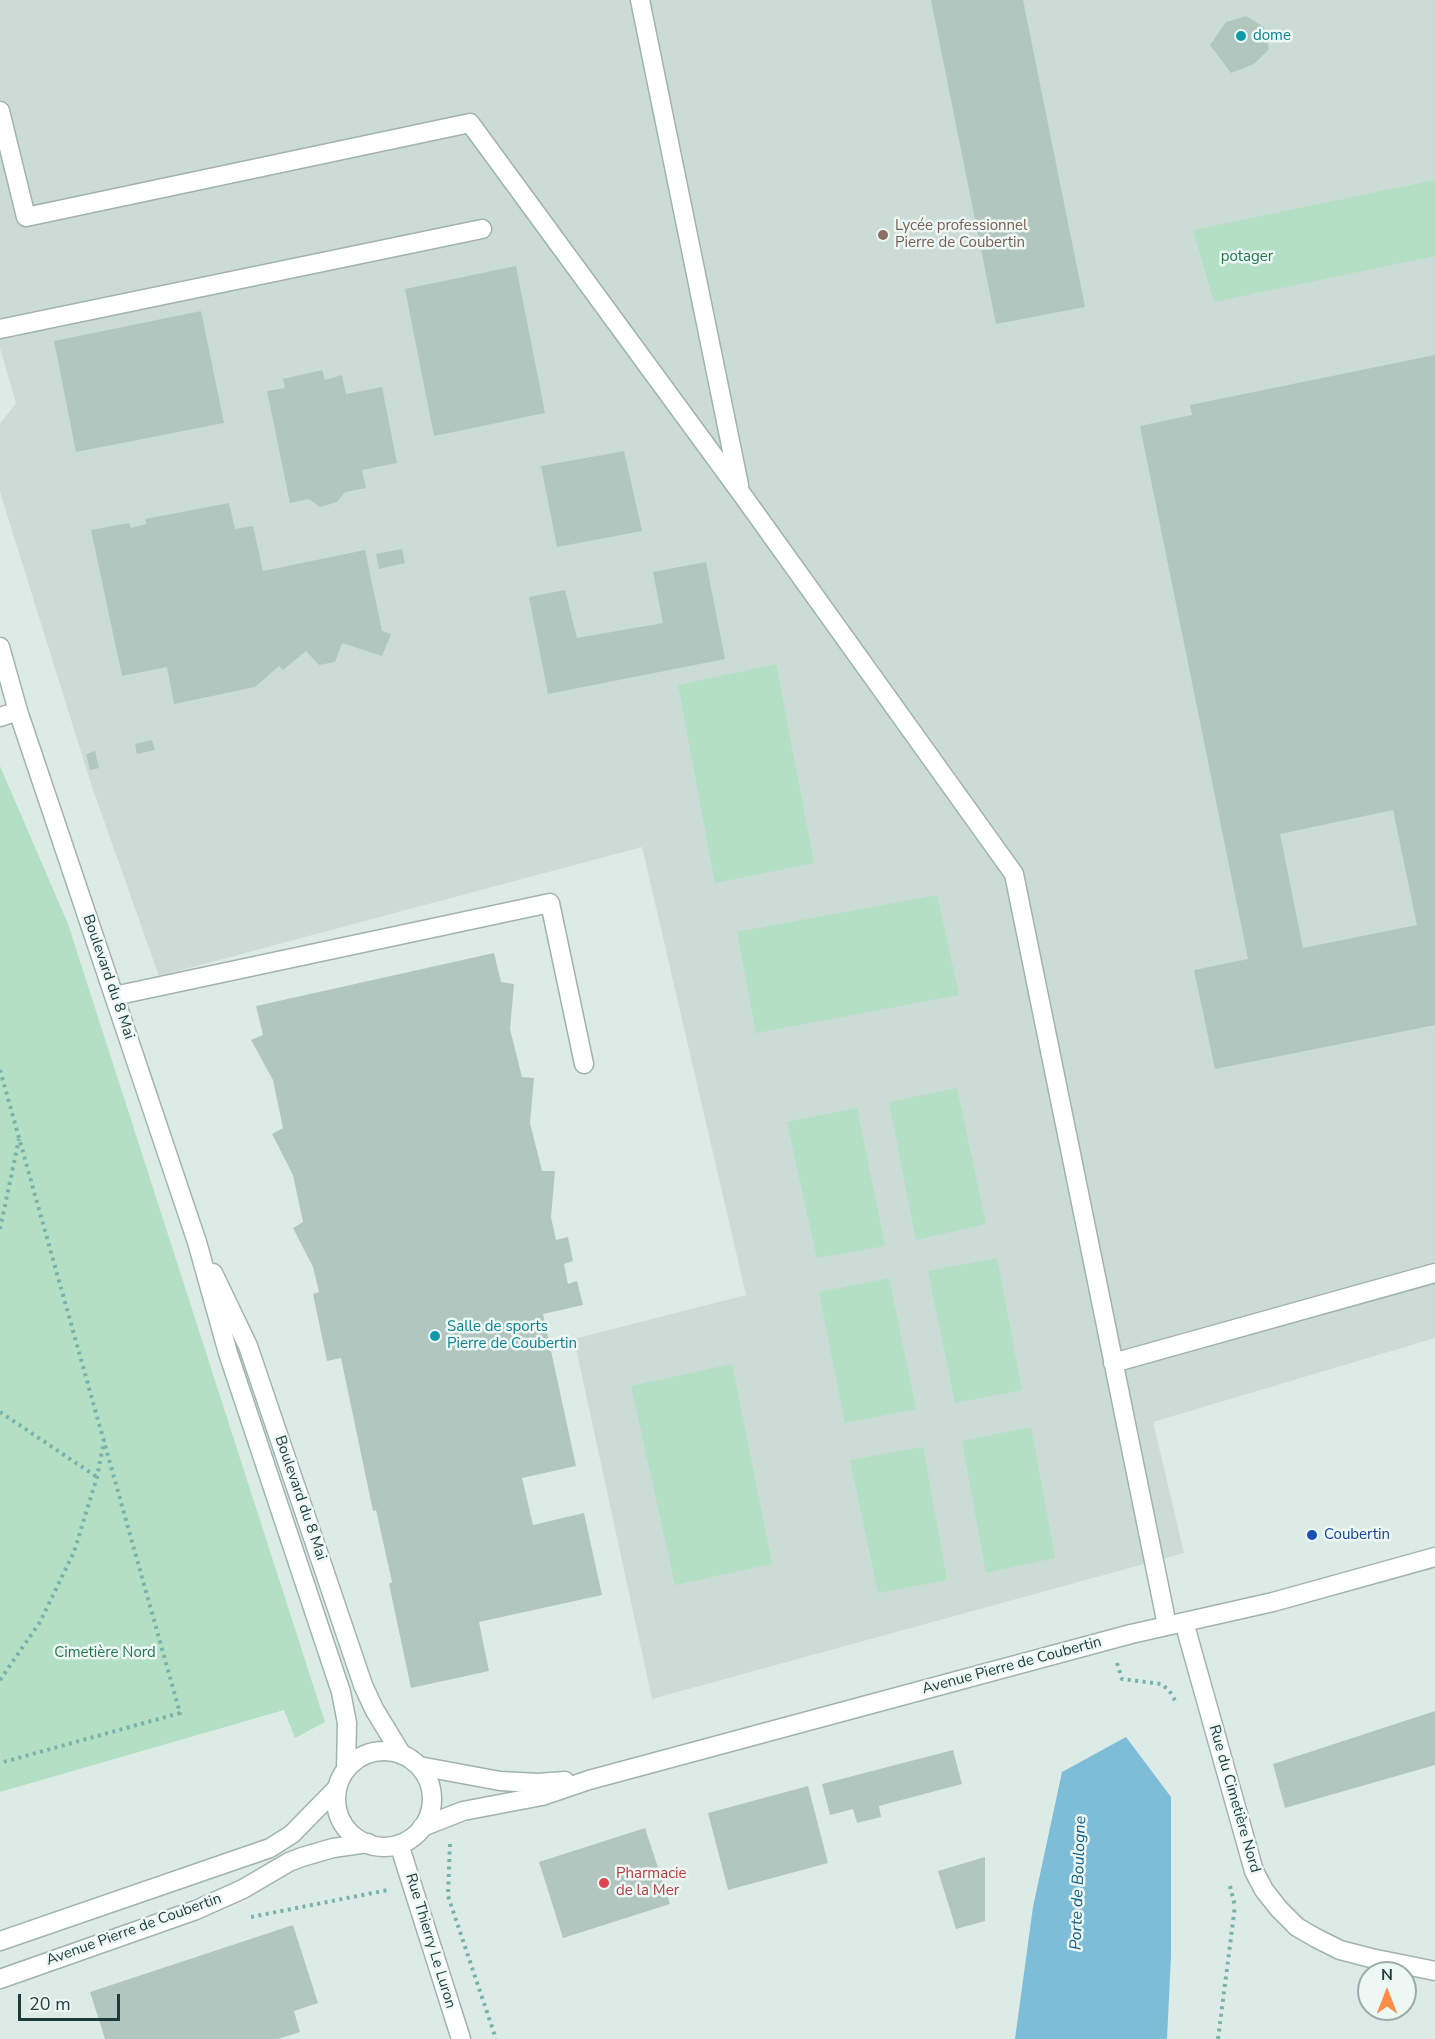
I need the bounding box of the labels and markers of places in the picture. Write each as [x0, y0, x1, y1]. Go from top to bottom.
place label: dome [1253, 27, 1291, 45]
marker: dome [1234, 29, 1248, 43]
place label: Lycée professionnel Pierre de Coubertin [895, 217, 1027, 252]
marker: Lycée professionnel Pierre de Coubertin [876, 228, 890, 242]
place label: Salle de sports Pierre de Coubertin [447, 1318, 577, 1353]
marker: Salle de sports Pierre de Coubertin [428, 1329, 442, 1343]
place label: Coubertin [1324, 1526, 1390, 1544]
marker: Coubertin [1305, 1528, 1319, 1542]
place label: Pharmacie de la Mer [616, 1865, 687, 1900]
marker: Pharmacie de la Mer [597, 1876, 611, 1890]

